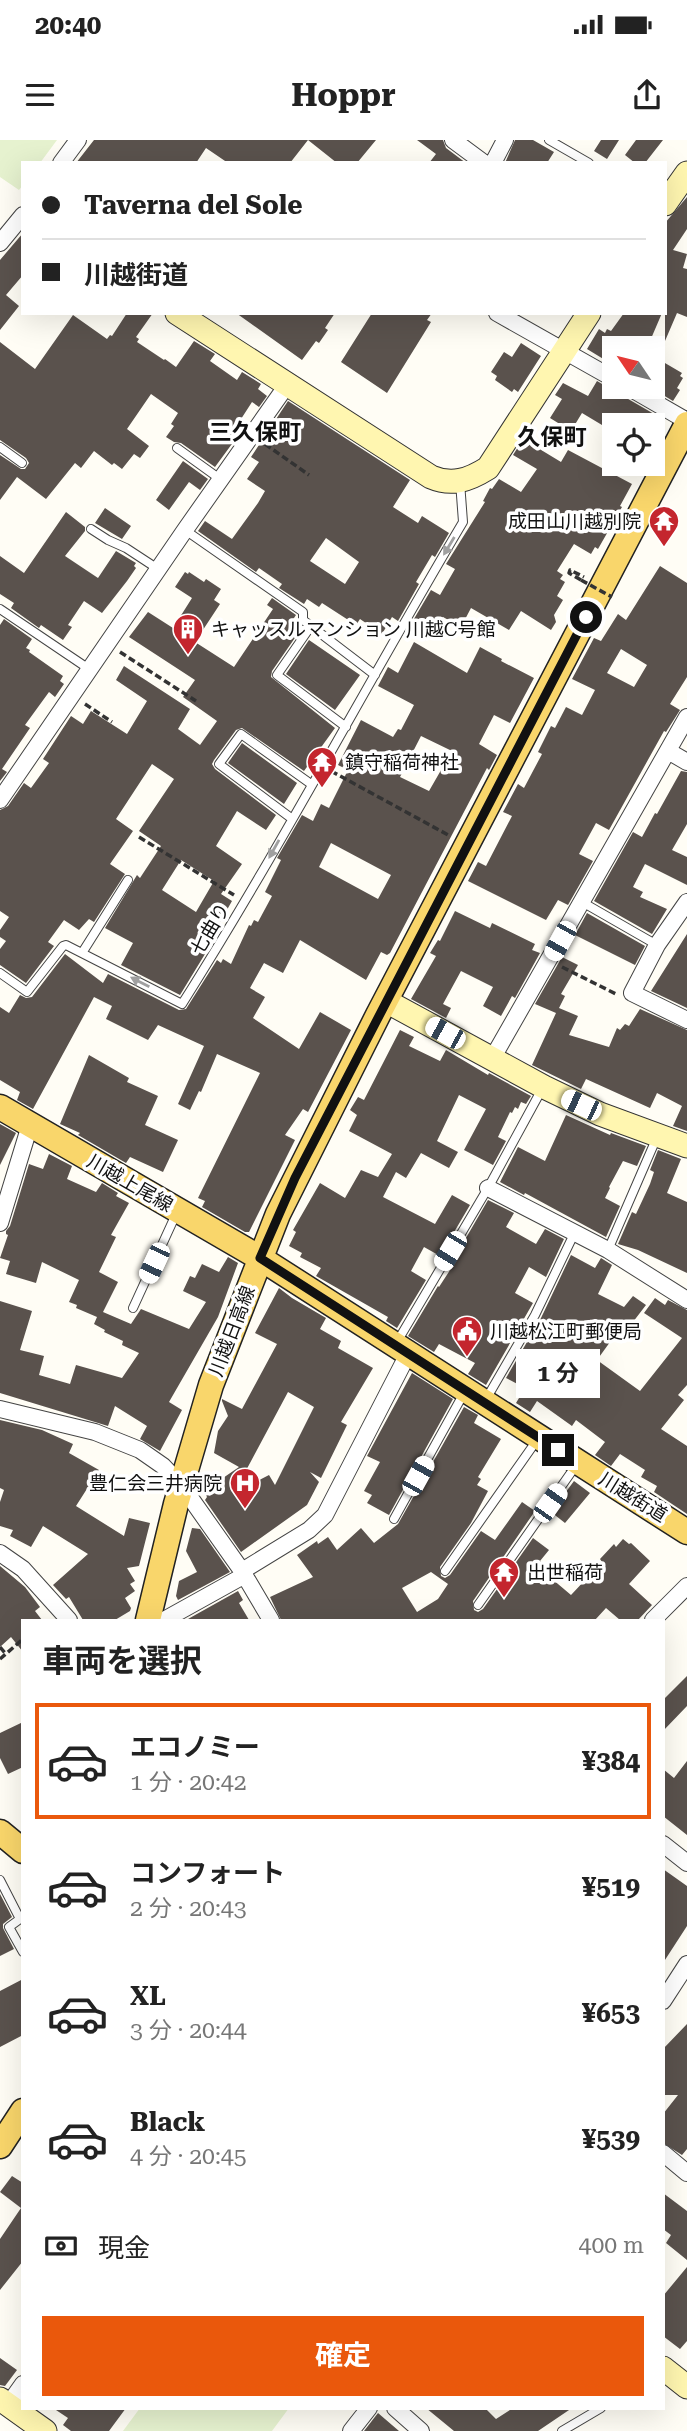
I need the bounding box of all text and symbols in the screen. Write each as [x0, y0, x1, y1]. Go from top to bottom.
text: 20:40 [35, 10, 101, 40]
icon: menu [21, 76, 59, 114]
text: Hoppr [291, 76, 396, 114]
icon: share [628, 76, 666, 114]
text: Taverna del Sole [84, 190, 303, 220]
text: 川越街道 [84, 260, 188, 290]
north arrow [602, 336, 665, 399]
map controls [602, 336, 665, 476]
button: locate [602, 413, 665, 476]
district label: 三久保町 [209, 419, 301, 446]
district label: 久保町 [518, 424, 587, 451]
temple icon: 成田山川越別院 [647, 504, 681, 548]
place label: 成田山川越別院 [508, 510, 641, 533]
one-way arrow [443, 536, 455, 555]
route start [570, 601, 602, 633]
building icon: キャッスルマンション 川越C号館 [171, 612, 205, 656]
place label: キャッスルマンション 川越C号館 [211, 618, 495, 641]
temple icon: 鎮守稲荷神社 [305, 745, 339, 789]
place label: 鎮守稲荷神社 [345, 751, 459, 774]
one-way arrow [268, 839, 280, 858]
street label: 七曲り [185, 899, 235, 959]
car [541, 918, 580, 964]
one-way arrow [130, 977, 150, 988]
car [422, 1014, 469, 1052]
car [558, 1087, 605, 1123]
street label: 川越上尾線 [83, 1149, 177, 1217]
car [431, 1228, 470, 1274]
car [136, 1240, 173, 1286]
street label: 川越日高線 [204, 1283, 260, 1379]
public building icon: 川越松江町郵便局 [450, 1314, 484, 1358]
place label: 川越松江町郵便局 [490, 1320, 642, 1343]
callout: 1 分 [516, 1348, 600, 1398]
text: 1 分 [537, 1360, 579, 1387]
route end [542, 1434, 574, 1466]
car [399, 1453, 438, 1499]
hospital icon: 豊仁会三井病院 [228, 1466, 262, 1510]
street label: 川越街道 [595, 1467, 671, 1527]
place label: 豊仁会三井病院 [89, 1472, 222, 1495]
car [530, 1480, 571, 1526]
temple icon: 出世稲荷 [487, 1555, 521, 1599]
place label: 出世稲荷 [527, 1561, 603, 1584]
text: 車両を選択 [42, 1642, 202, 1680]
icon: car [46, 1730, 109, 1793]
text: エコノミー [130, 1732, 260, 1762]
text: ¥384 [582, 1746, 640, 1776]
text: 1 分 · 20:42 [130, 1769, 247, 1796]
icon: car [46, 1856, 109, 1919]
text: コンフォート [130, 1858, 285, 1888]
text: ¥519 [582, 1872, 640, 1902]
text: 2 分 · 20:43 [130, 1895, 247, 1922]
text: XL [130, 1981, 166, 2011]
icon: car [46, 1982, 109, 2045]
text: ¥653 [582, 1998, 640, 2028]
text: 3 分 · 20:44 [130, 2017, 247, 2044]
text: Black [130, 2107, 205, 2137]
icon: car [46, 2108, 109, 2171]
text: ¥539 [582, 2124, 640, 2154]
text: 4 分 · 20:45 [130, 2143, 247, 2170]
icon: cash [42, 2227, 80, 2265]
text: 400 m [579, 2232, 644, 2259]
text: 現金 [98, 2233, 150, 2263]
button: 確定 [42, 2316, 644, 2396]

